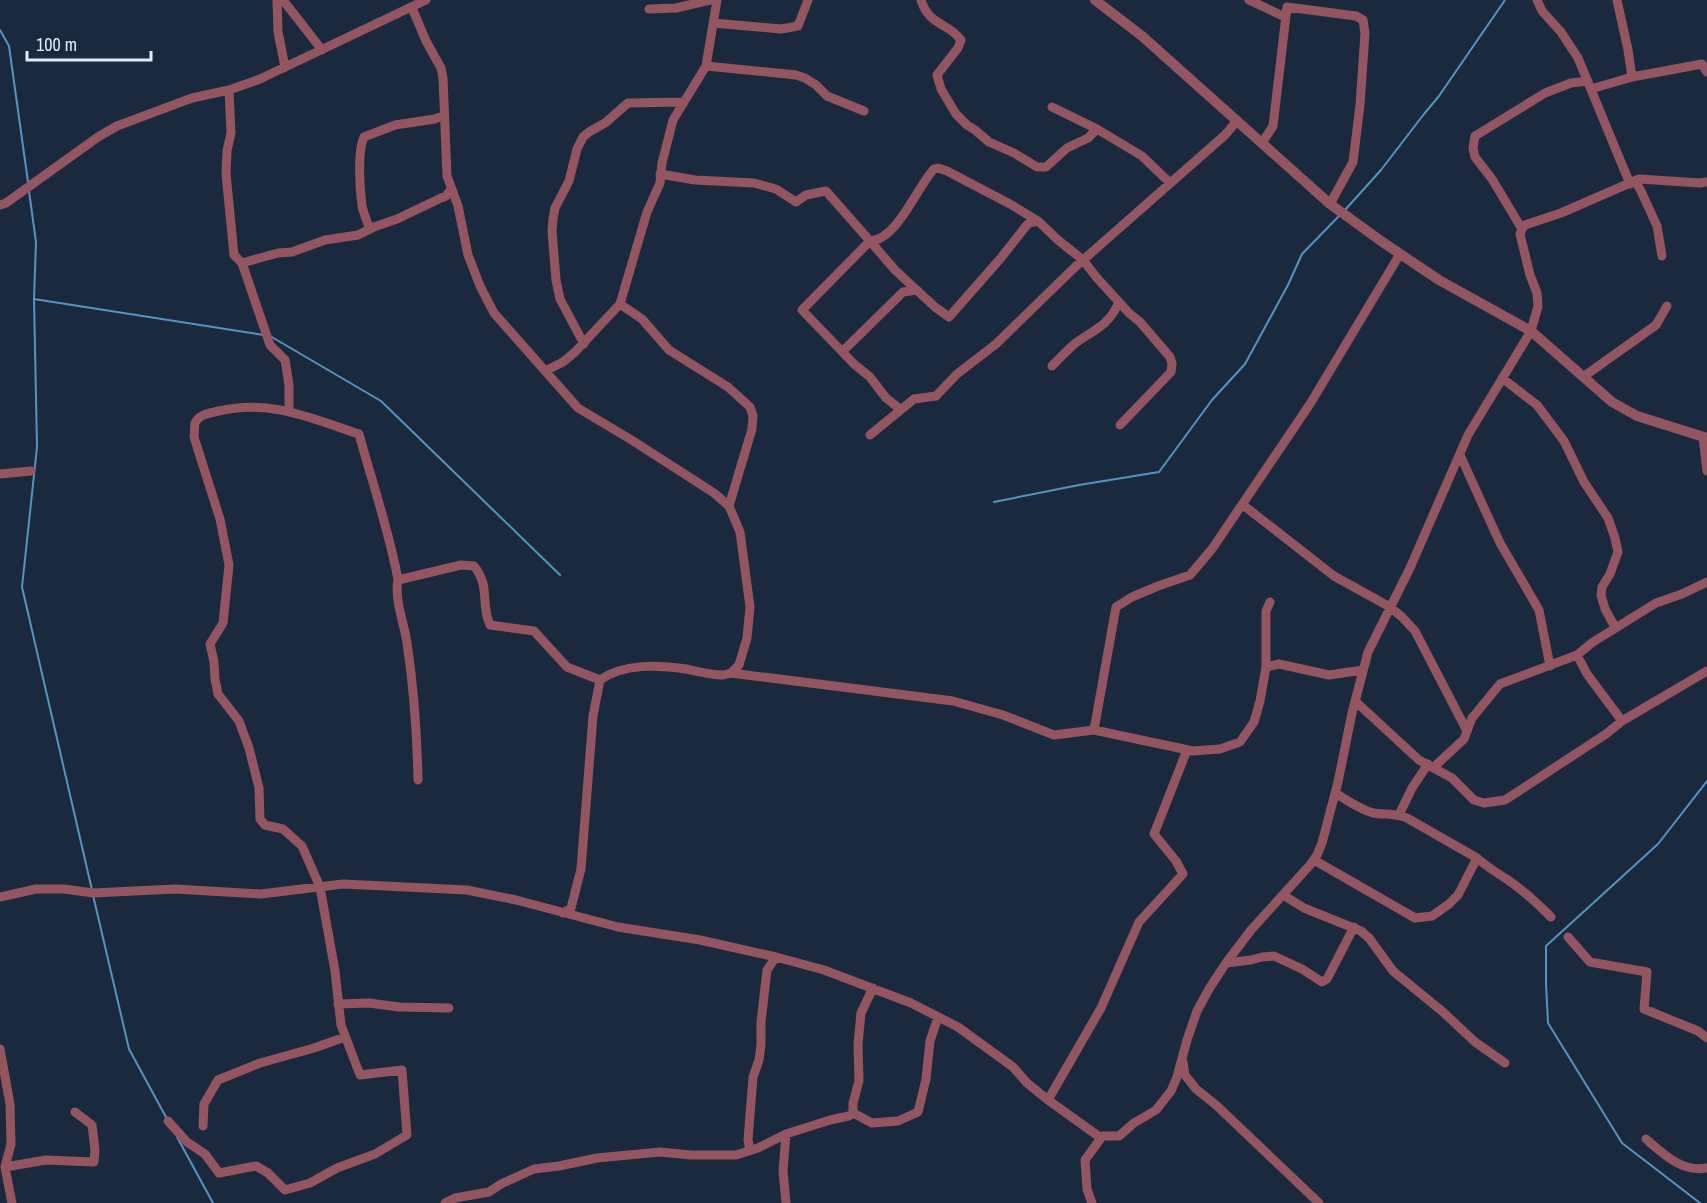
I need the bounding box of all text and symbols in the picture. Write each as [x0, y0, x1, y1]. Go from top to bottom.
scale bar [27, 24, 152, 62]
text: 100 m [36, 32, 77, 57]

